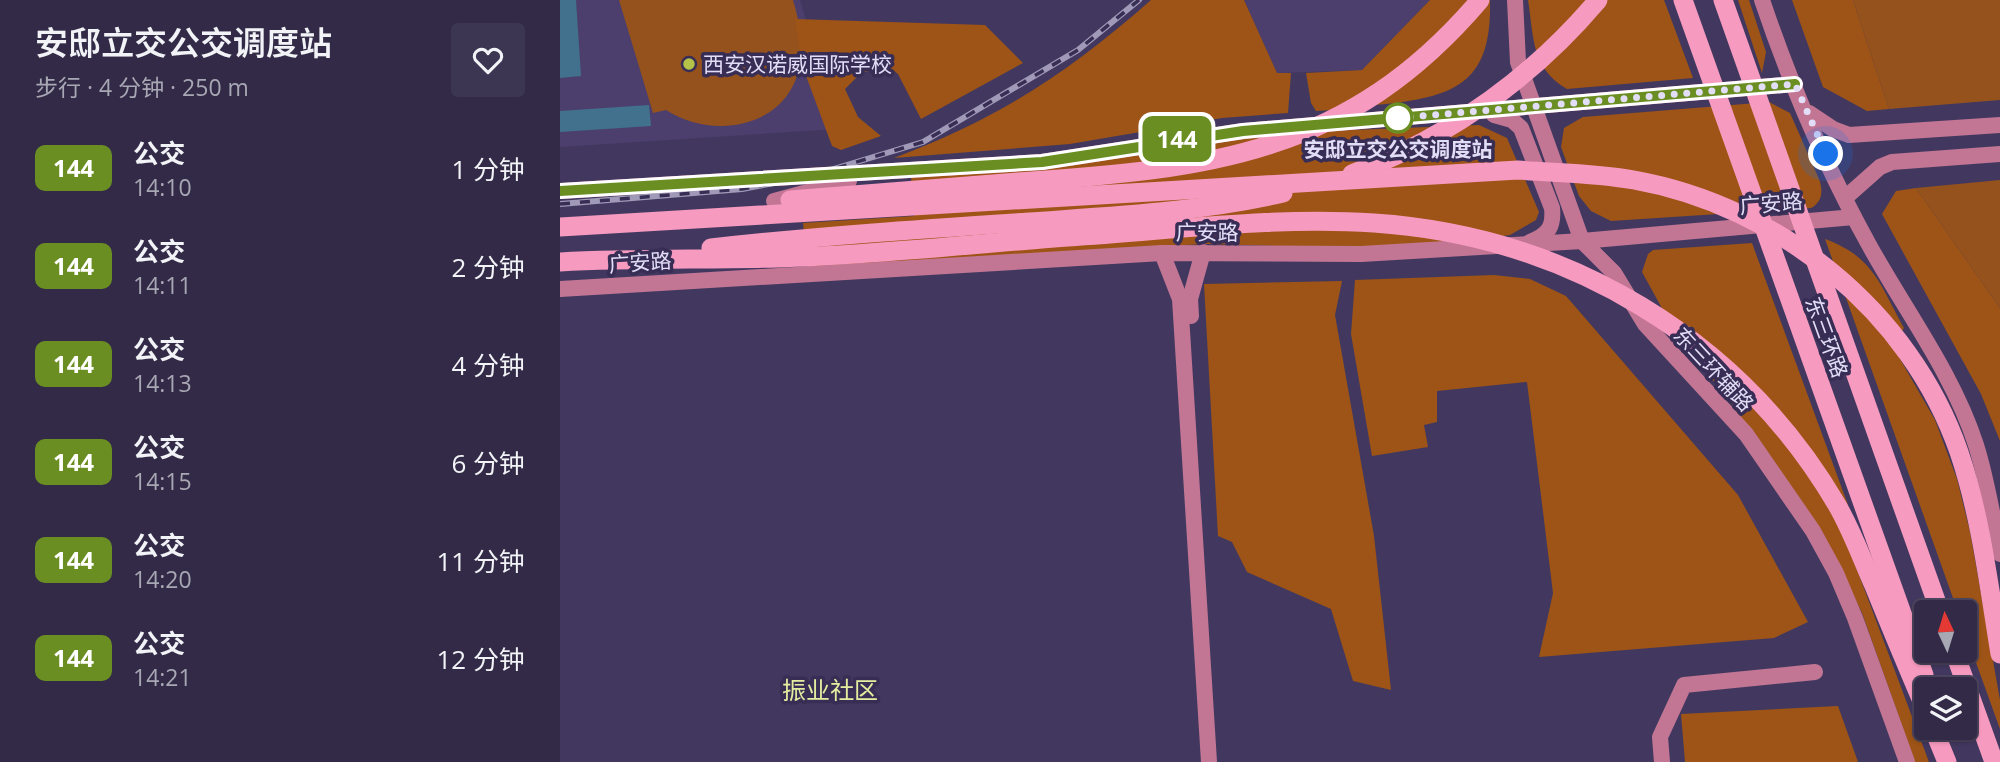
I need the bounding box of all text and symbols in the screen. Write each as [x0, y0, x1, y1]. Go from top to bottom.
text: 安邸立交公交调度站 [35, 20, 332, 65]
button: heart [451, 23, 525, 97]
place label: 西安汉诺威国际学校 [703, 50, 892, 78]
marker: 西安汉诺威国际学校 [681, 56, 697, 72]
text: 步行 · 4 分钟 · 250 m [35, 71, 249, 103]
marker: 安邸立交公交调度站 [1383, 103, 1413, 133]
line badge: 144 [1137, 116, 1217, 162]
text: 144 [1156, 122, 1198, 155]
text: 公交 [133, 135, 185, 171]
place label: 安邸立交公交调度站 [1304, 135, 1493, 163]
your location [1808, 136, 1843, 171]
text: 144 [53, 151, 94, 184]
text: 1 分钟 [451, 151, 525, 187]
text: 14:10 [133, 171, 192, 203]
street label: 广安路 [1738, 186, 1804, 220]
street label: 广安路 [1176, 218, 1239, 246]
text: 公交 [133, 233, 185, 269]
street label: 广安路 [608, 246, 672, 278]
text: 144 [53, 249, 94, 282]
text: 2 分钟 [451, 249, 525, 285]
text: 14:11 [133, 269, 192, 301]
street label: 东三环路 [1799, 293, 1855, 381]
street label: 东三环辅路 [1668, 321, 1760, 417]
text: 公交 [133, 331, 185, 367]
text: 144 [53, 347, 94, 380]
text: 4 分钟 [451, 347, 525, 383]
text: 14:13 [133, 367, 192, 399]
text: 公交 [133, 429, 185, 465]
text: 144 [53, 445, 94, 478]
text: 6 分钟 [451, 445, 525, 481]
text: 14:15 [133, 465, 192, 497]
text: 公交 [133, 527, 185, 563]
text: 144 [53, 543, 94, 576]
text: 11 分钟 [437, 543, 525, 579]
text: 14:20 [133, 563, 192, 595]
north arrow [1914, 600, 1978, 663]
map controls [1914, 600, 1977, 740]
text: 公交 [133, 625, 185, 661]
text: 144 [53, 641, 94, 674]
text: 12 分钟 [437, 641, 525, 677]
text: 14:21 [133, 661, 192, 693]
district label: 振业社区 [782, 673, 878, 706]
button: layers [1914, 677, 1977, 740]

